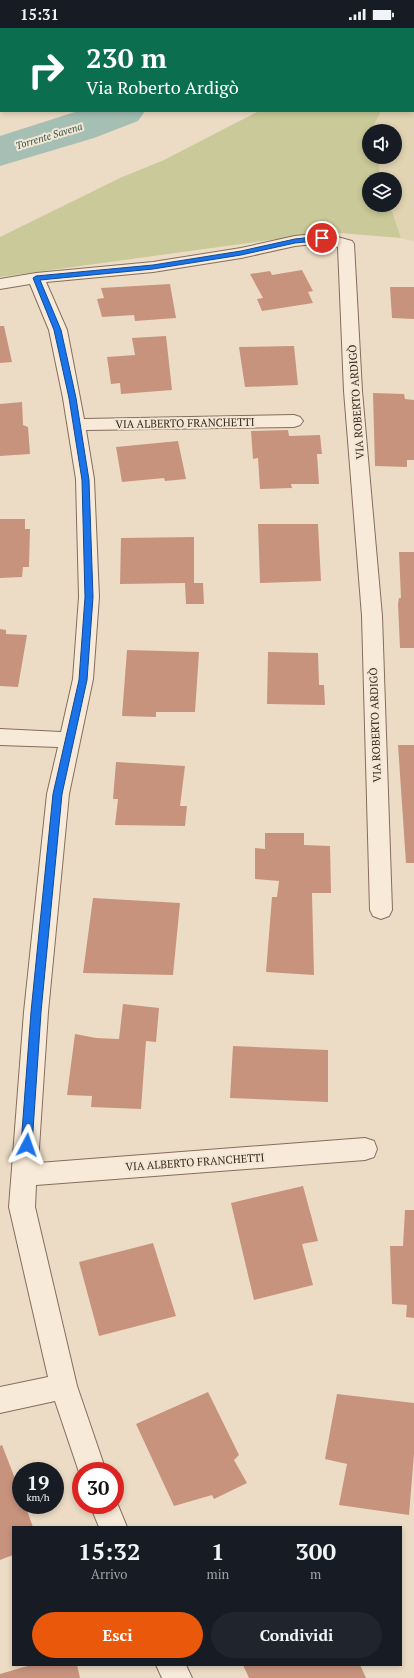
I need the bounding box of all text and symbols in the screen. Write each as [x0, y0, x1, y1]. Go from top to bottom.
text: 15:31 [20, 4, 59, 24]
text: 230 m [86, 39, 167, 76]
icon: right [20, 44, 72, 96]
text: Via Roberto Ardigò [86, 75, 239, 99]
water label: Torrente Savena [14, 120, 84, 152]
map controls [362, 124, 402, 212]
button: sound [362, 124, 402, 164]
button: layers [362, 172, 402, 212]
pin [305, 221, 339, 255]
icon: arrive [311, 227, 333, 249]
street label: VIA ROBERTO ARDIGÒ [345, 344, 367, 460]
street label: VIA ALBERTO FRANCHETTI [115, 415, 255, 431]
street label: VIA ROBERTO ARDIGÒ [366, 667, 384, 783]
position arrow [6, 1124, 48, 1166]
street label: VIA ALBERTO FRANCHETTI [125, 1150, 265, 1174]
speed limit sign: 30 [72, 1462, 124, 1514]
text: 19 [27, 1469, 49, 1496]
text: km/h [26, 1491, 50, 1504]
text: 15:32 [78, 1535, 140, 1567]
text: 1 [211, 1535, 225, 1567]
text: 300 [295, 1535, 336, 1567]
text: Arrivo [91, 1565, 127, 1583]
text: min [206, 1565, 229, 1583]
text: m [310, 1565, 321, 1583]
button: Esci [32, 1612, 203, 1658]
button: Condividi [211, 1612, 382, 1658]

